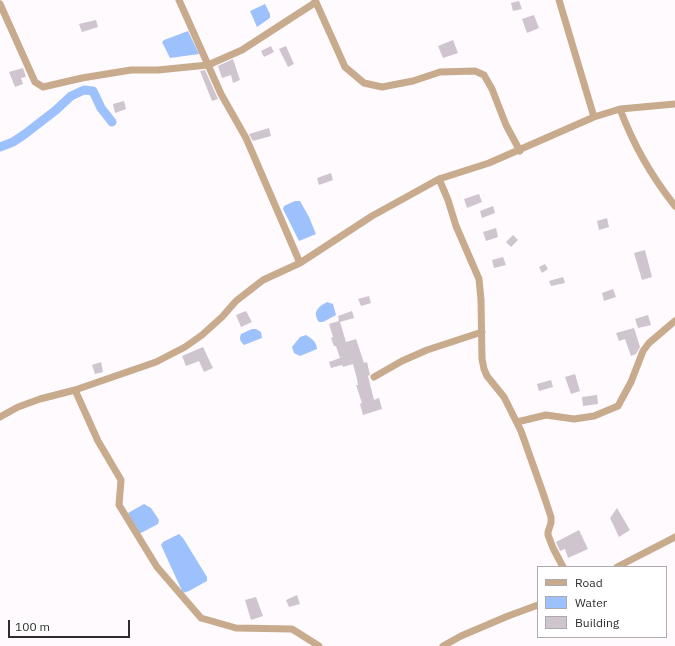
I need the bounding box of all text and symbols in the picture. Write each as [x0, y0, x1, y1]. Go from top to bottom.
legend [537, 566, 667, 638]
text: Road [575, 575, 603, 590]
text: Water [575, 595, 607, 610]
scale bar [10, 612, 132, 638]
text: Building [575, 615, 619, 630]
text: 100 m [15, 619, 50, 634]

